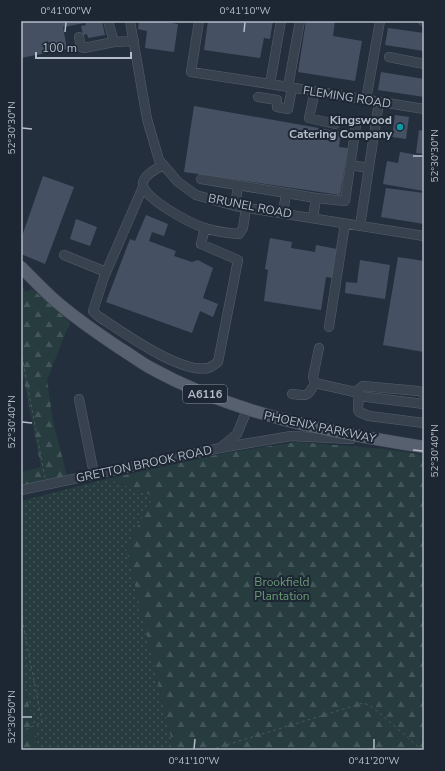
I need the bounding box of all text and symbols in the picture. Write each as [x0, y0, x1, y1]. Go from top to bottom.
text: 0°41'00"W [41, 4, 91, 18]
text: 0°41'10"W [220, 4, 270, 18]
scale bar [36, 34, 131, 60]
text: 100 m [42, 40, 77, 56]
street label: FLEMING ROAD [302, 82, 392, 112]
text: 52°30'30"N [5, 101, 19, 155]
place label: Kingswood Catering Company [289, 112, 393, 142]
marker: Kingswood Catering Company [395, 122, 405, 132]
text: 52°30'30"N [428, 129, 442, 183]
street label: BRUNEL ROAD [207, 190, 293, 222]
road number: A6116 [183, 385, 227, 403]
text: 52°30'40"N [5, 395, 19, 449]
street label: PHOENIX PARKWAY [262, 407, 378, 447]
text: 52°30'40"N [428, 424, 442, 478]
street label: GRETTON BROOK ROAD [75, 442, 214, 486]
park label: Brookfield Plantation [254, 574, 310, 604]
text: 52°30'50"N [5, 690, 19, 744]
text: 0°41'10"W [169, 754, 219, 768]
text: 0°41'20"W [349, 754, 399, 768]

